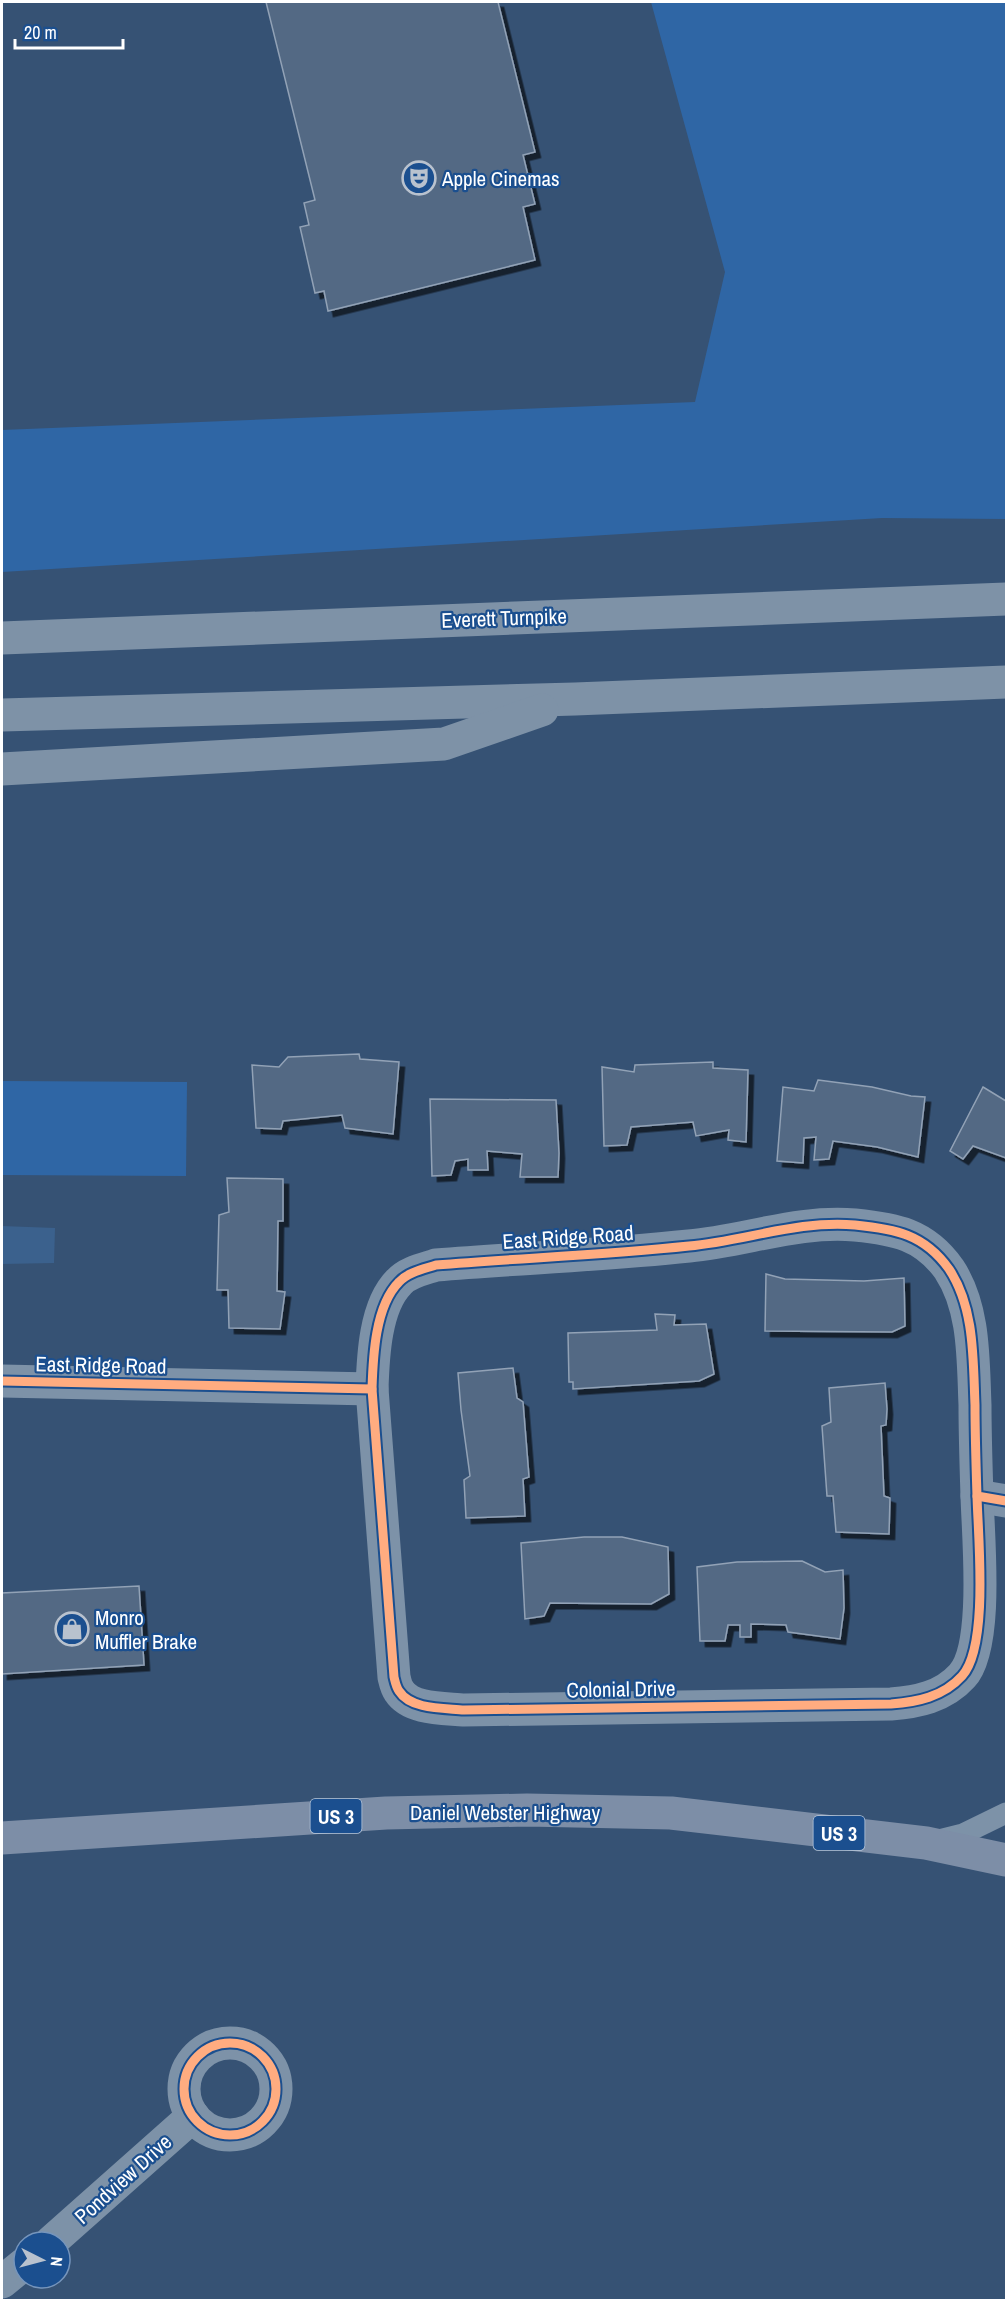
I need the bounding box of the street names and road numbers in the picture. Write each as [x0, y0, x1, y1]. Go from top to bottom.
street label: Everett Turnpike [441, 601, 567, 635]
street label: East Ridge Road [502, 1218, 634, 1256]
street label: East Ridge Road [35, 1349, 167, 1381]
street label: Colonial Drive [566, 1674, 676, 1704]
street label: Daniel Webster Highway [410, 1798, 600, 1827]
road number: US 3 [310, 1799, 362, 1833]
road number: US 3 [814, 1816, 864, 1850]
street label: Pondview Drive [68, 2128, 178, 2230]

